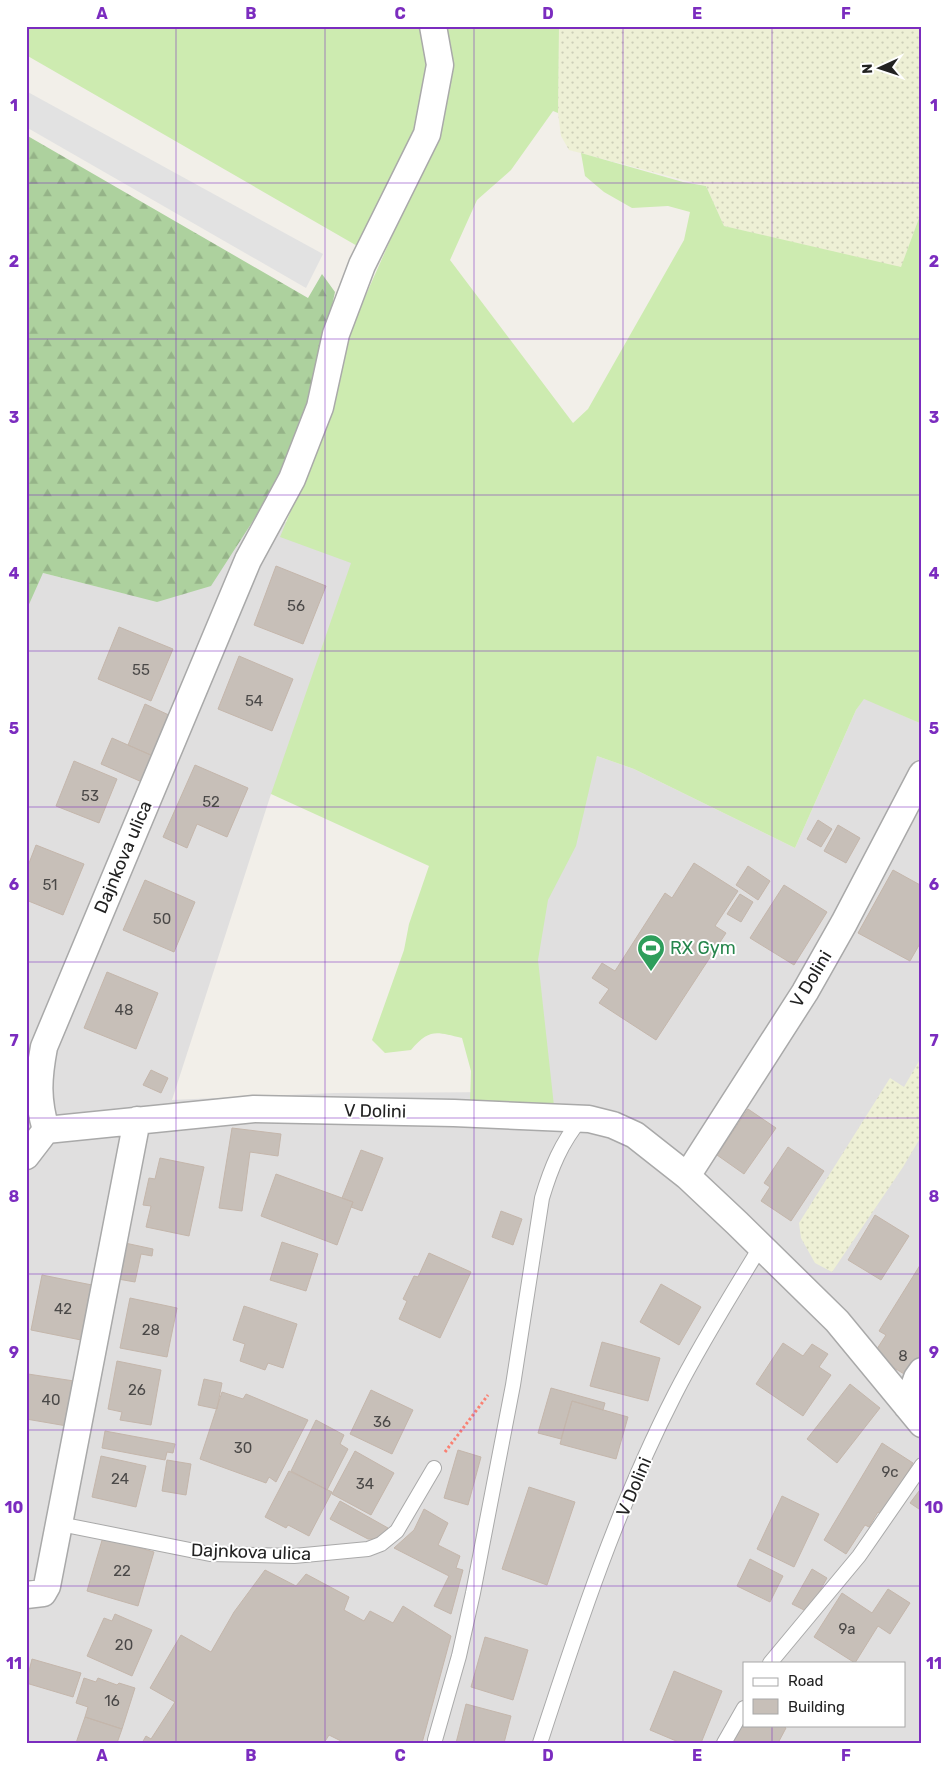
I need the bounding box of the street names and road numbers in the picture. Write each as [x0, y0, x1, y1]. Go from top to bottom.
street label: Dajnkova ulica [89, 797, 157, 917]
street label: V Dolini [785, 947, 837, 1011]
street label: V Dolini [344, 1099, 406, 1123]
street label: V Dolini [612, 1454, 656, 1520]
street label: Dajnkova ulica [191, 1539, 311, 1565]

